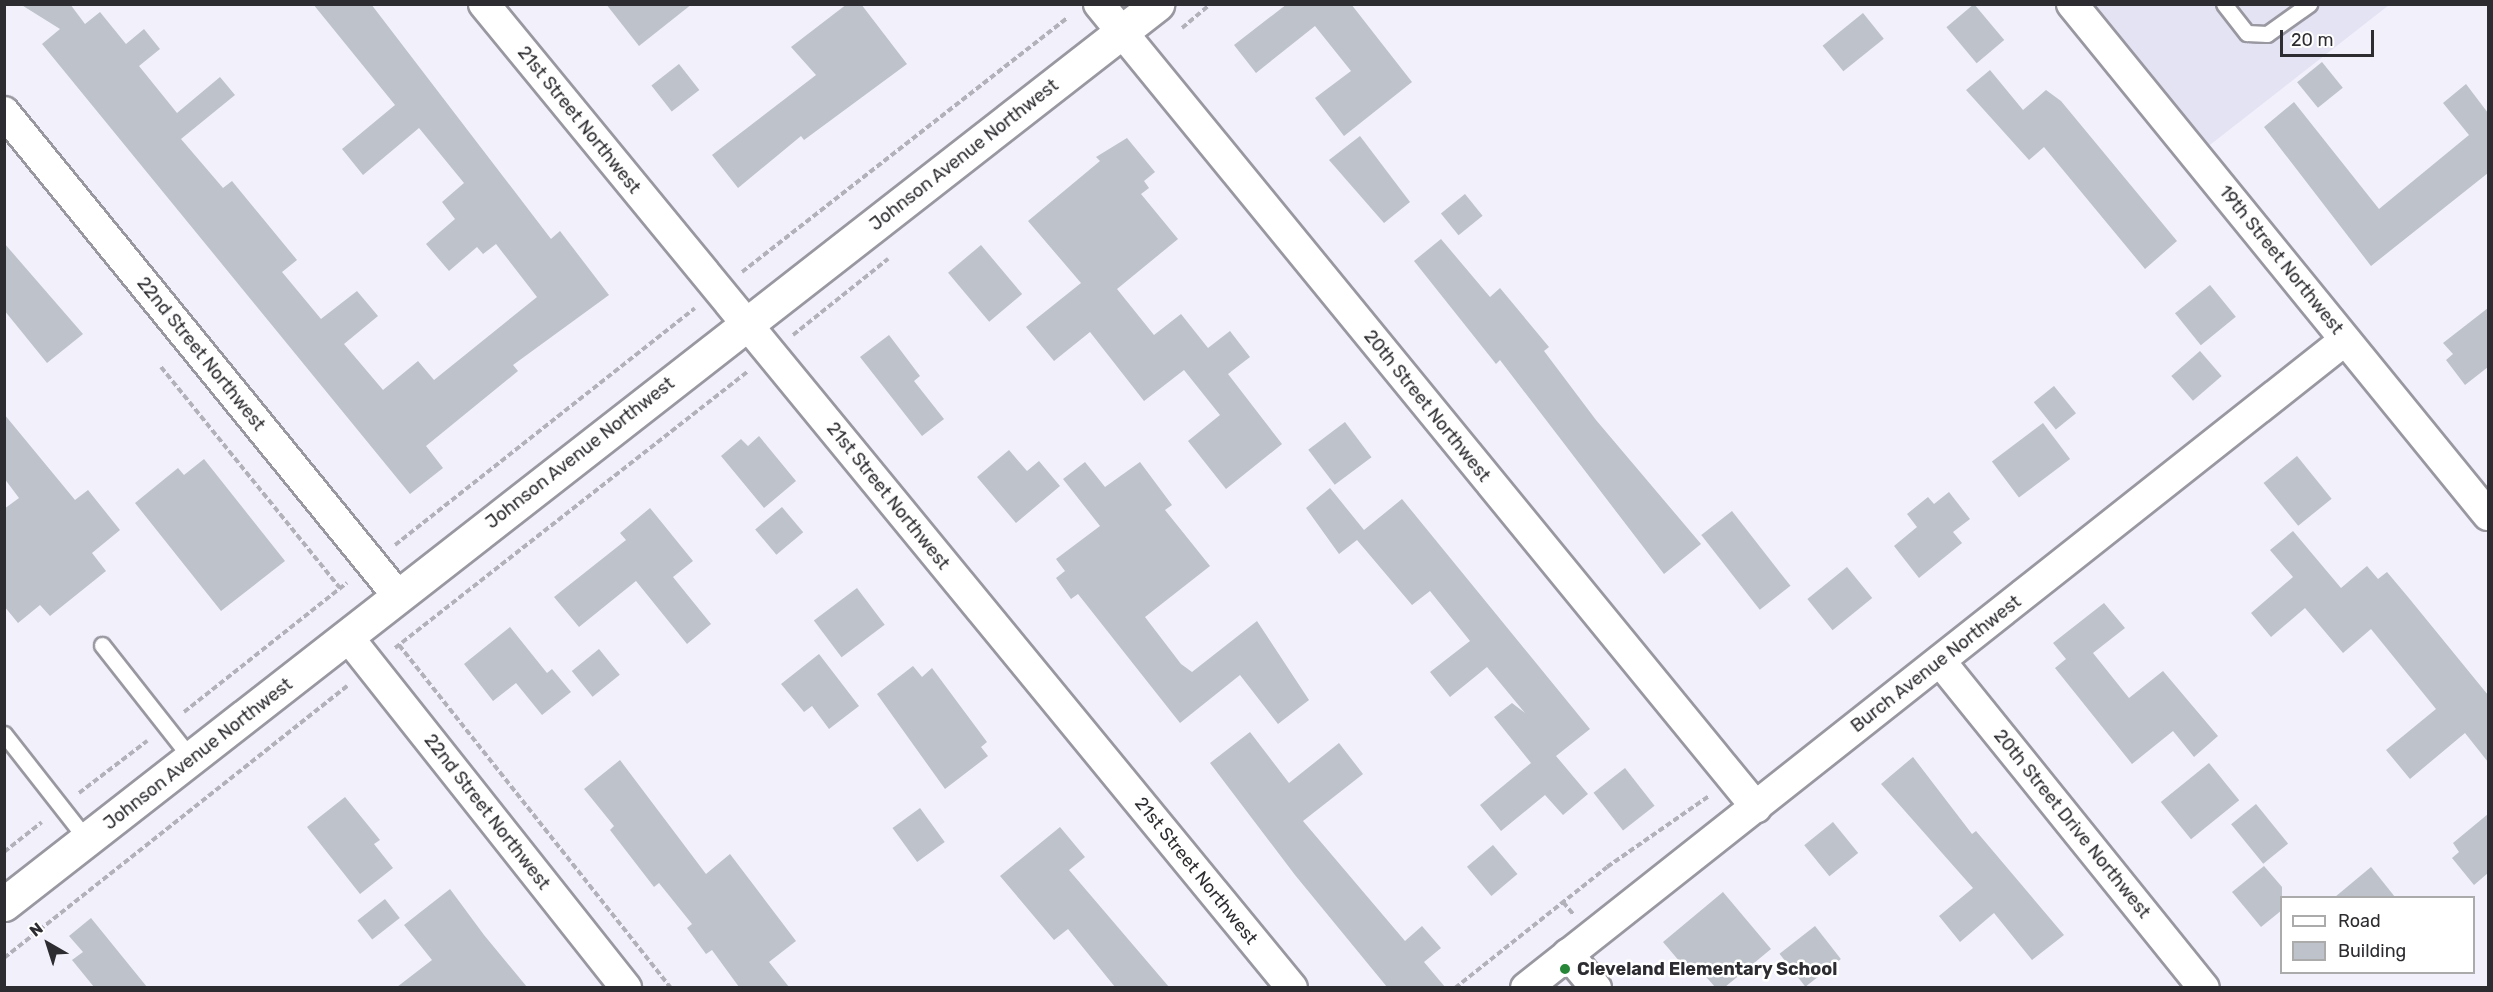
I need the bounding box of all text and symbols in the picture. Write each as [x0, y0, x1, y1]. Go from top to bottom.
scale bar [2283, 18, 2378, 56]
text: 20 m [2291, 29, 2333, 51]
street label: 21st Street Northwest [513, 42, 645, 198]
street label: Johnson Avenue Northwest [865, 74, 1063, 236]
street label: 19th Street Northwest [2214, 181, 2348, 339]
street label: 22nd Street Northwest [132, 273, 270, 435]
street label: 20th Street Northwest [1359, 326, 1495, 486]
street label: Johnson Avenue Northwest [481, 372, 679, 534]
street label: 21st Street Northwest [822, 418, 954, 574]
street label: Burch Avenue Northwest [1846, 591, 2026, 737]
street label: Johnson Avenue Northwest [99, 673, 297, 835]
street label: 20th Street Drive Northwest [1989, 725, 2155, 923]
street label: 22nd Street Northwest [419, 730, 555, 894]
street label: 21st Street Northwest [1130, 793, 1262, 949]
legend [2280, 896, 2475, 974]
text: Road [2338, 910, 2381, 932]
north arrow [18, 914, 78, 974]
text: N [26, 919, 47, 941]
text: Building [2338, 940, 2406, 962]
place label: Cleveland Elementary School [1577, 958, 1838, 980]
marker: Cleveland Elementary School [1558, 962, 1572, 976]

